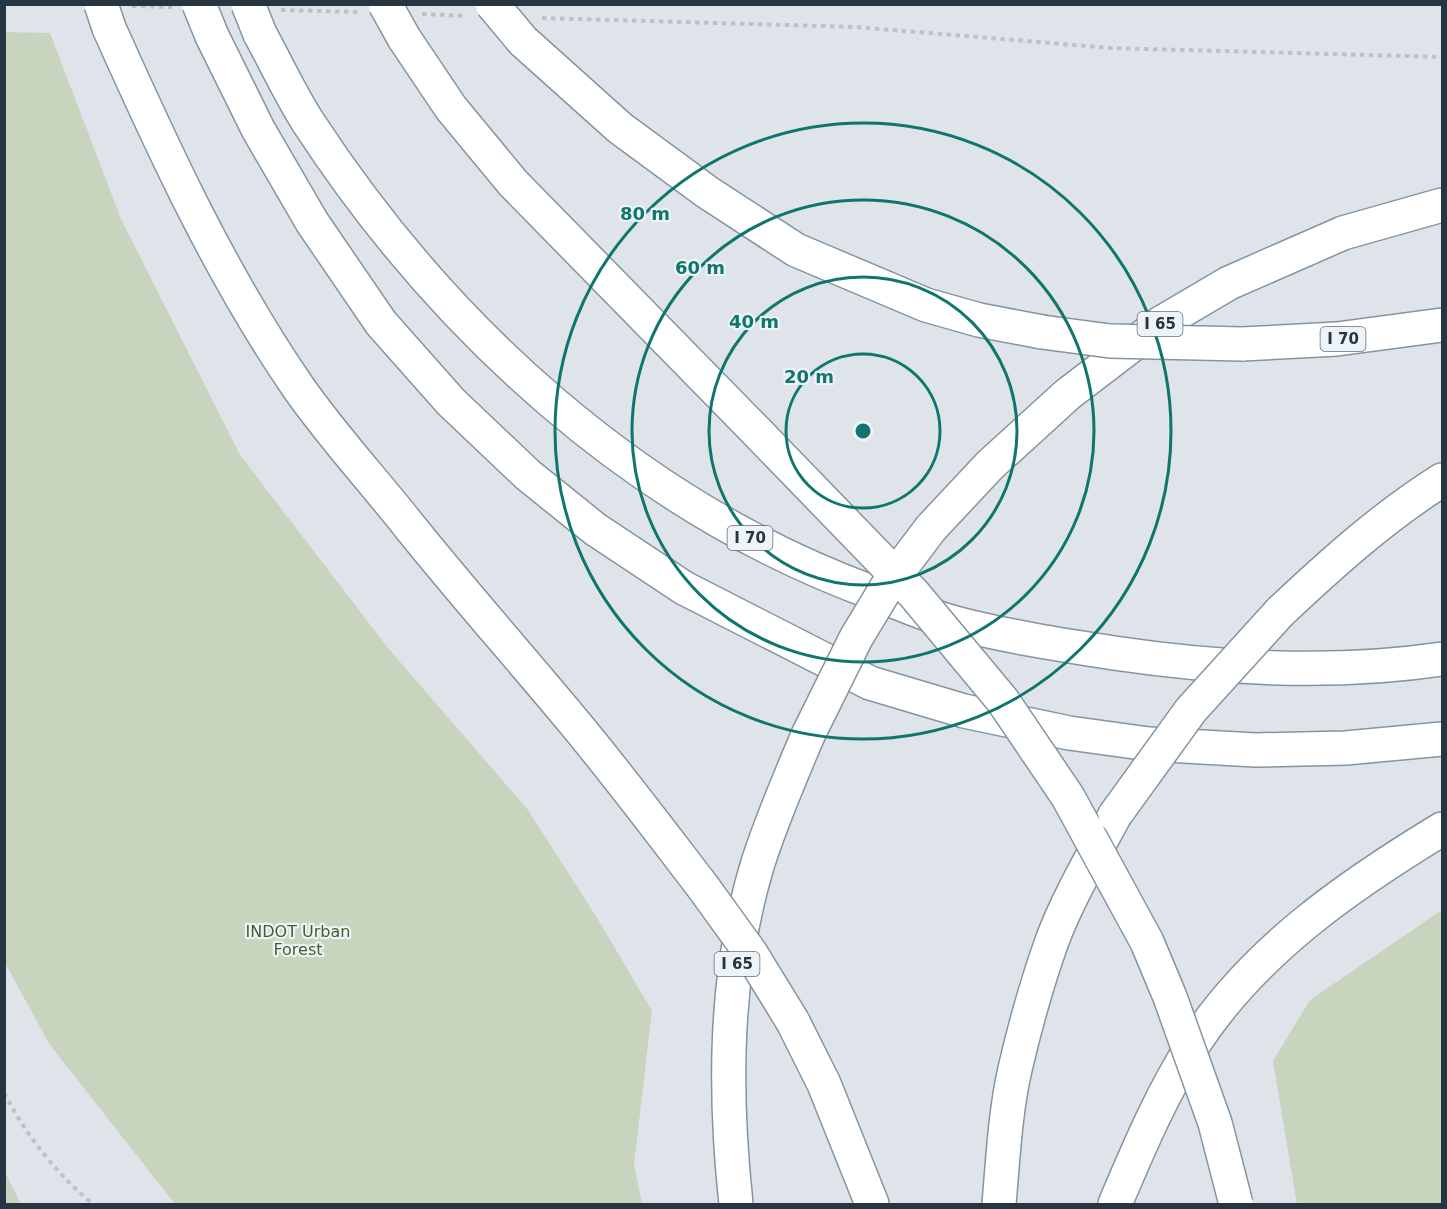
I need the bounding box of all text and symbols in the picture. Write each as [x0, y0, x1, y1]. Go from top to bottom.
text: 80 m [620, 203, 670, 224]
text: 60 m [675, 257, 725, 278]
text: 40 m [729, 311, 779, 332]
road number: I 65 [1138, 312, 1182, 336]
road number: I 70 [1320, 327, 1366, 351]
text: 20 m [784, 366, 834, 387]
centre of rings [853, 421, 873, 441]
road number: I 70 [728, 526, 772, 550]
park label: INDOT Urban Forest [246, 922, 350, 959]
road number: I 65 [714, 952, 760, 976]

